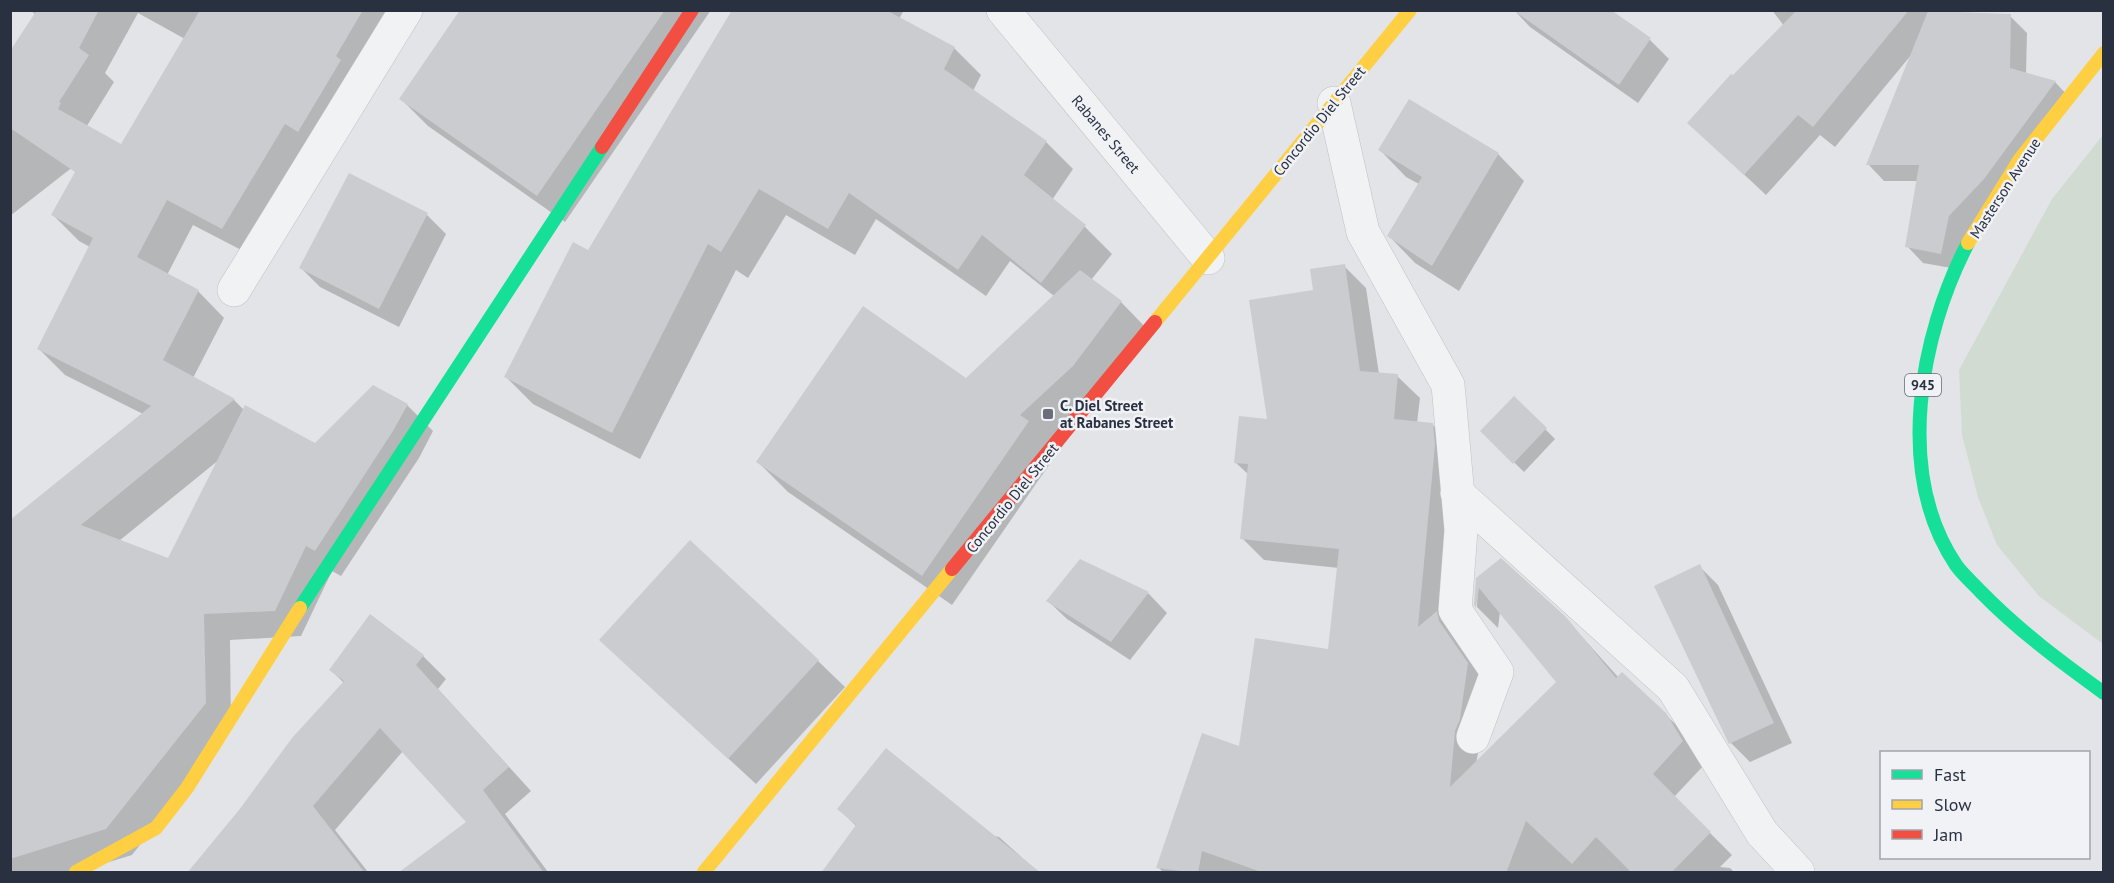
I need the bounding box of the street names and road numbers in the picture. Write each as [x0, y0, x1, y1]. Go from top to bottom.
street label: Concordio Diel Street [1269, 62, 1369, 180]
street label: Rabanes Street [1068, 91, 1144, 177]
street label: Masterson Avenue [1965, 134, 2045, 242]
road number: 945 [1905, 374, 1941, 396]
street label: Concordio Diel Street [962, 439, 1062, 557]

